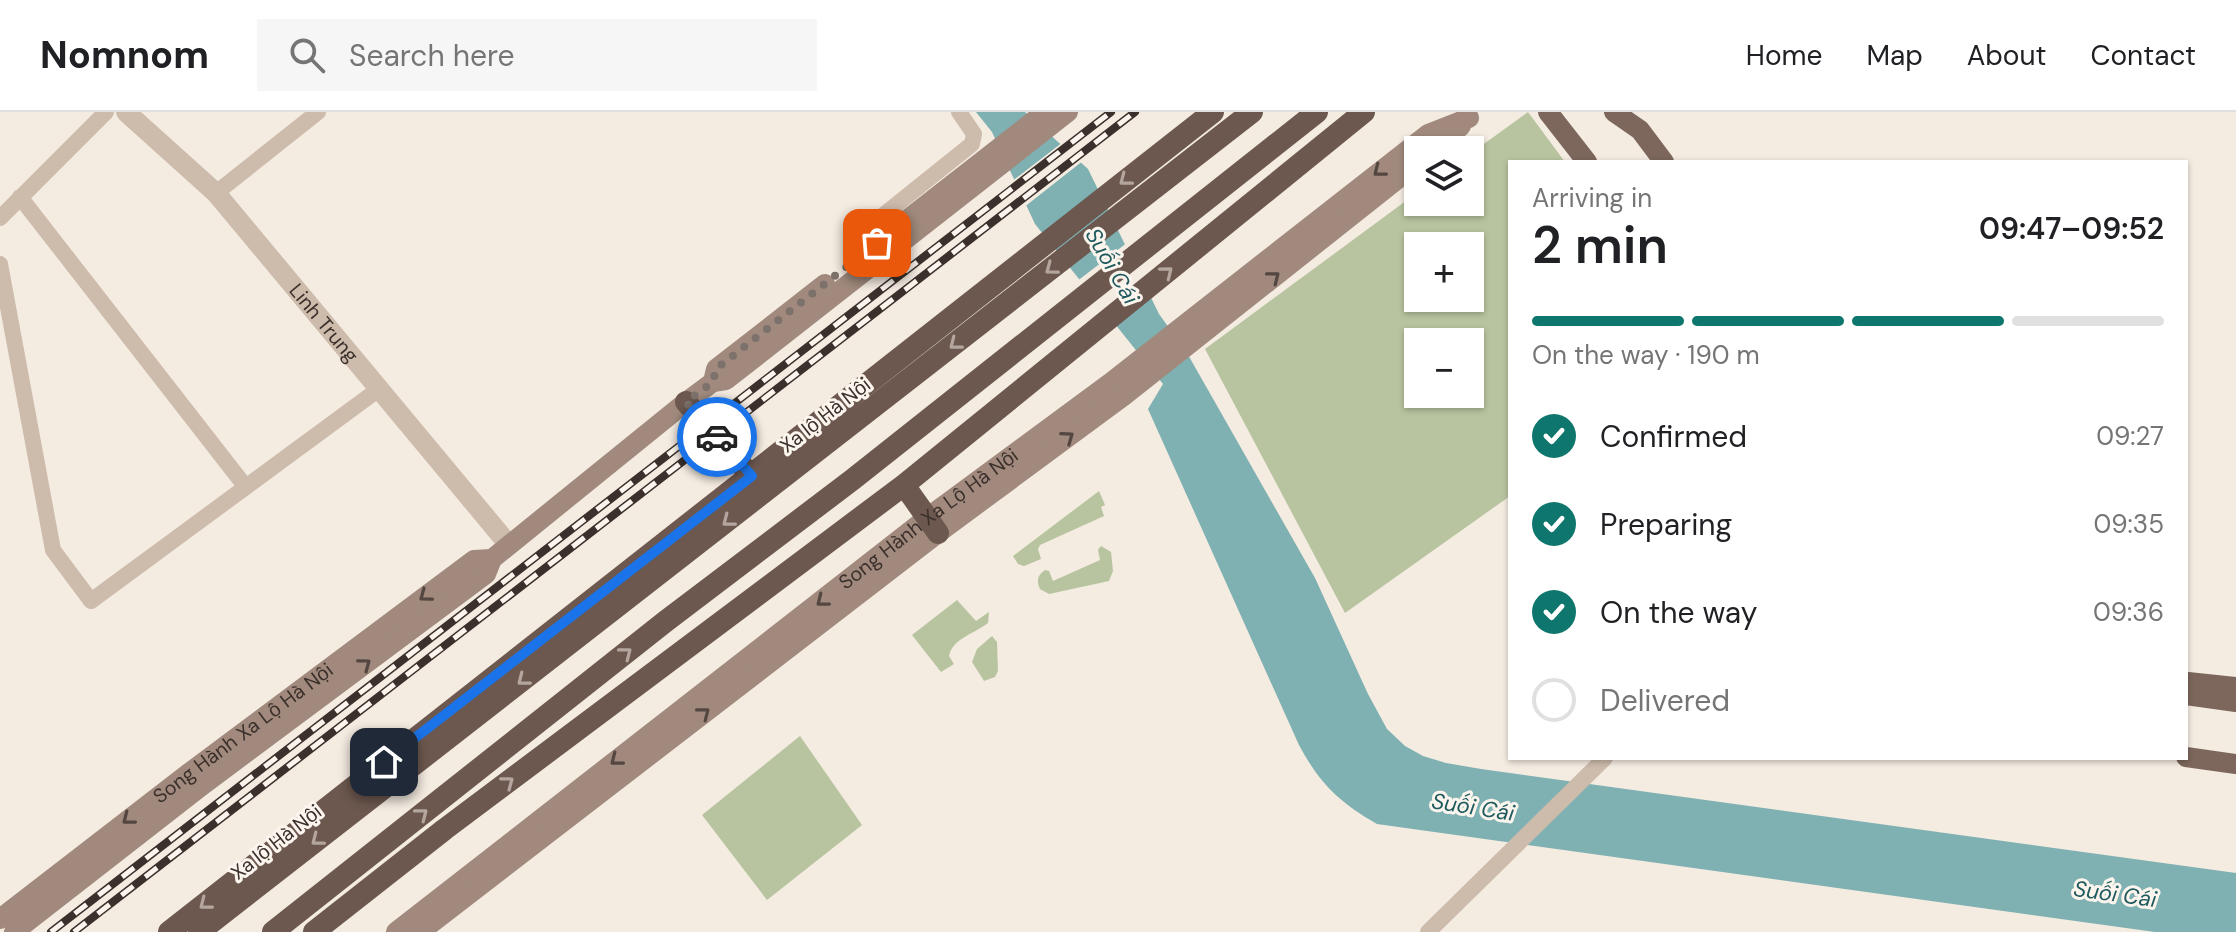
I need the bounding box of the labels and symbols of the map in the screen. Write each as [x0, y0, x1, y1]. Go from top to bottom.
one-way arrow [1373, 162, 1388, 176]
one-way arrow [1119, 171, 1134, 185]
pin [843, 209, 911, 277]
water label: Suối Cái [1079, 223, 1146, 310]
one-way arrow [1046, 259, 1060, 273]
one-way arrow [1158, 267, 1173, 281]
one-way arrow [1265, 273, 1280, 287]
street label: Linh Trung [284, 278, 365, 368]
one-way arrow [949, 334, 964, 348]
street label: Xa lộ Hà Nội [774, 371, 876, 459]
courier [677, 397, 757, 477]
one-way arrow [1059, 432, 1074, 446]
street label: Song Hành Xa Lộ Hà Nội [833, 442, 1023, 595]
one-way arrow [722, 511, 737, 525]
one-way arrow [420, 586, 434, 600]
one-way arrow [816, 591, 831, 605]
one-way arrow [617, 648, 631, 663]
street label: Song Hành Xa Lộ Hà Nội [148, 657, 338, 809]
one-way arrow [356, 659, 371, 673]
one-way arrow [517, 671, 532, 685]
one-way arrow [695, 709, 710, 723]
pin [350, 728, 418, 796]
one-way arrow [610, 751, 625, 765]
one-way arrow [499, 777, 514, 791]
water label: Suối Cái [1430, 786, 1517, 828]
street label: Xa lộ Hà Nội [225, 798, 327, 886]
one-way arrow [122, 810, 137, 824]
one-way arrow [413, 810, 428, 824]
one-way arrow [312, 830, 326, 845]
water label: Suối Cái [2072, 874, 2159, 914]
one-way arrow [199, 894, 214, 908]

